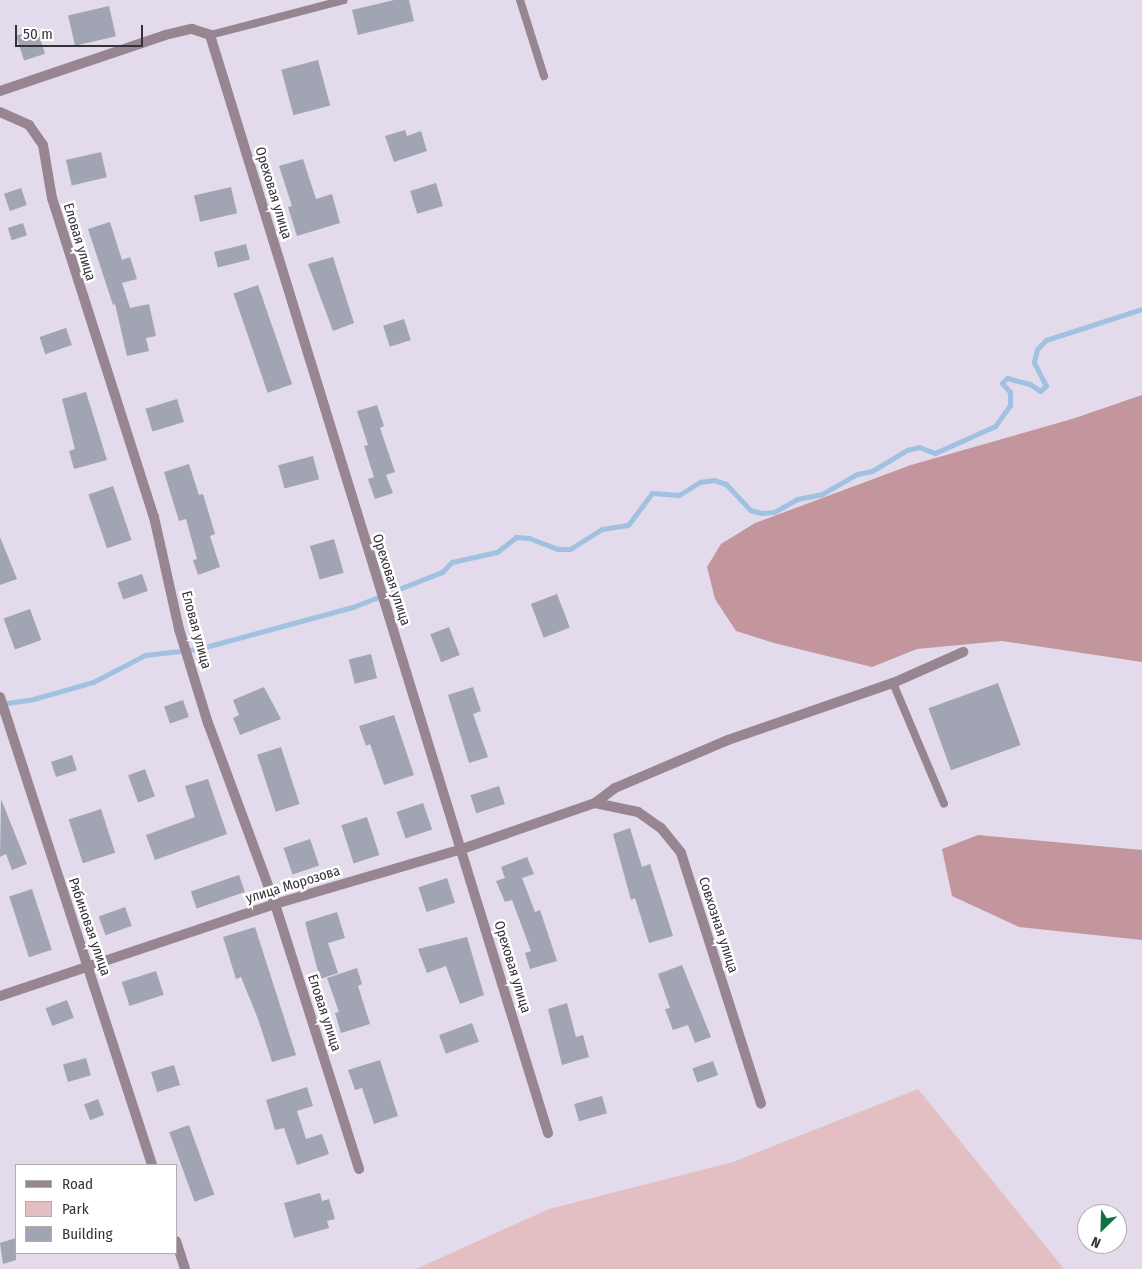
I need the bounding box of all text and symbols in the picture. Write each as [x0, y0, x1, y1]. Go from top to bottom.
scale bar [18, 15, 145, 47]
text: 50 m [23, 25, 53, 43]
street label: Ореховая улица [251, 145, 295, 241]
street label: Еловая улица [59, 201, 99, 283]
street label: Ореховая улица [368, 532, 414, 628]
street label: Еловая улица [178, 589, 214, 671]
street label: улица Морозова [244, 863, 342, 907]
street label: Совхозная улица [695, 875, 741, 975]
street label: Рябиновая улица [64, 876, 114, 978]
street label: Ореховая улица [490, 919, 534, 1015]
street label: Еловая улица [304, 972, 344, 1054]
legend [15, 1164, 178, 1254]
text: Road [62, 1175, 93, 1193]
text: Park [62, 1200, 89, 1218]
north arrow [1077, 1204, 1127, 1254]
text: Building [62, 1225, 113, 1243]
text: N [1089, 1233, 1103, 1252]

